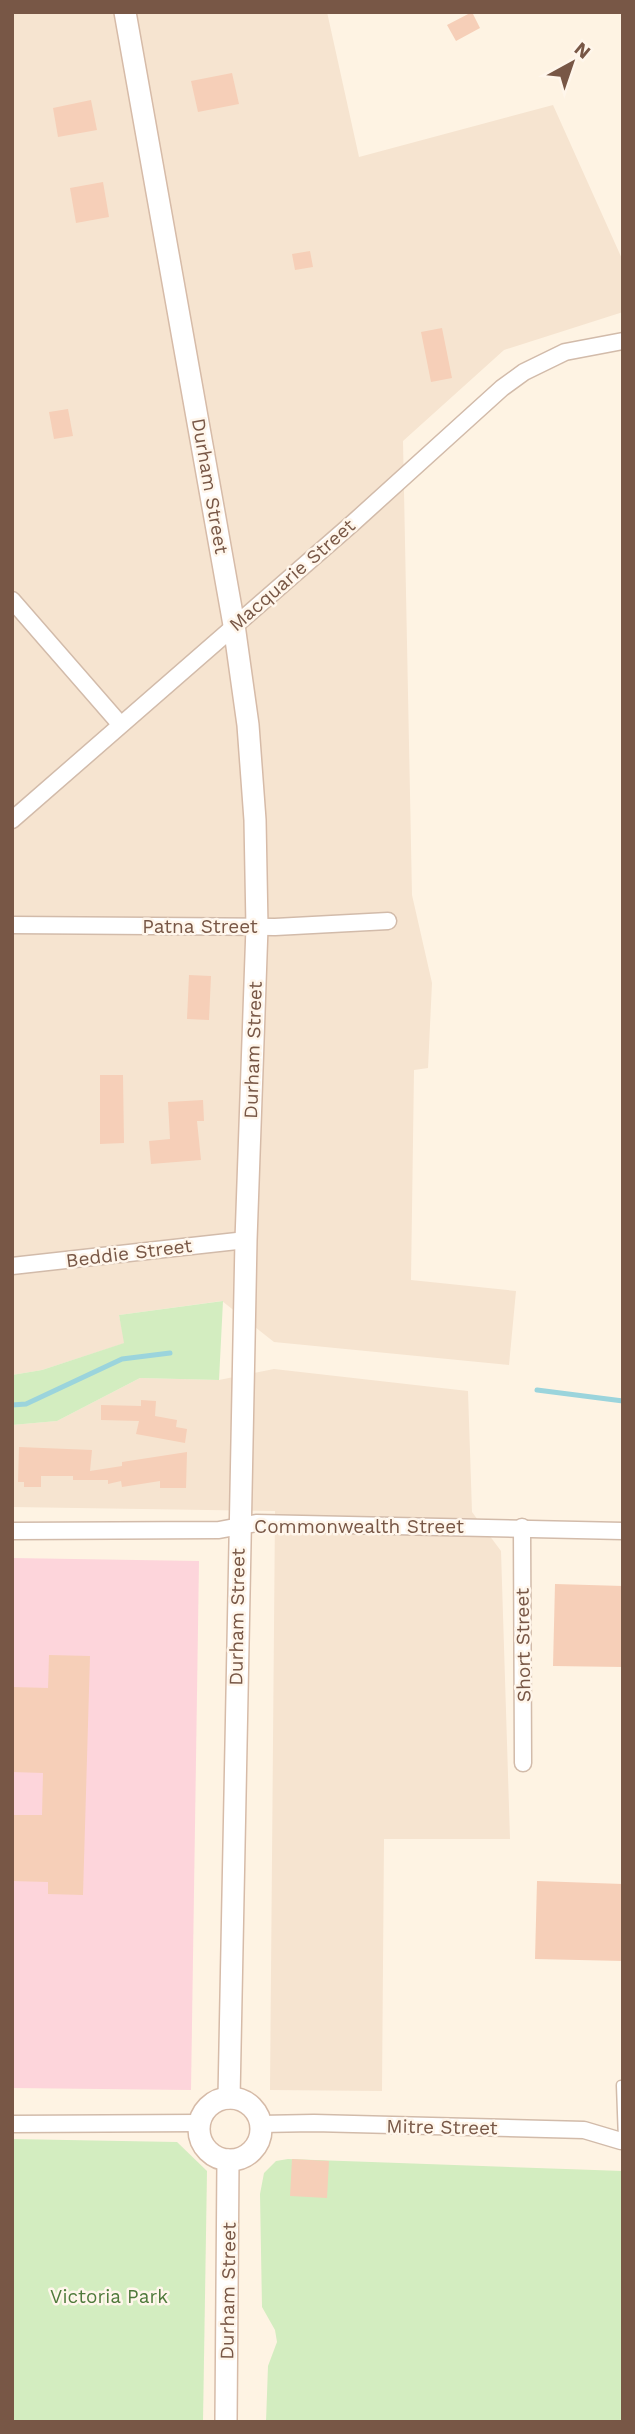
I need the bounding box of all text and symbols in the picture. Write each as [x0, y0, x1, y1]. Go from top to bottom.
north arrow [537, 28, 607, 98]
text: N [570, 37, 595, 64]
street label: Durham Street [187, 416, 233, 556]
street label: Macquarie Street [224, 514, 360, 636]
street label: Patna Street [142, 915, 258, 938]
street label: Durham Street [239, 981, 267, 1119]
street label: Beddie Street [65, 1234, 193, 1272]
street label: Commonwealth Street [254, 1515, 464, 1538]
street label: Durham Street [224, 1548, 250, 1686]
street label: Short Street [511, 1588, 535, 1702]
street label: Mitre Street [386, 2115, 498, 2139]
street label: Durham Street [215, 2222, 241, 2360]
park label: Victoria Park [50, 2285, 168, 2308]

